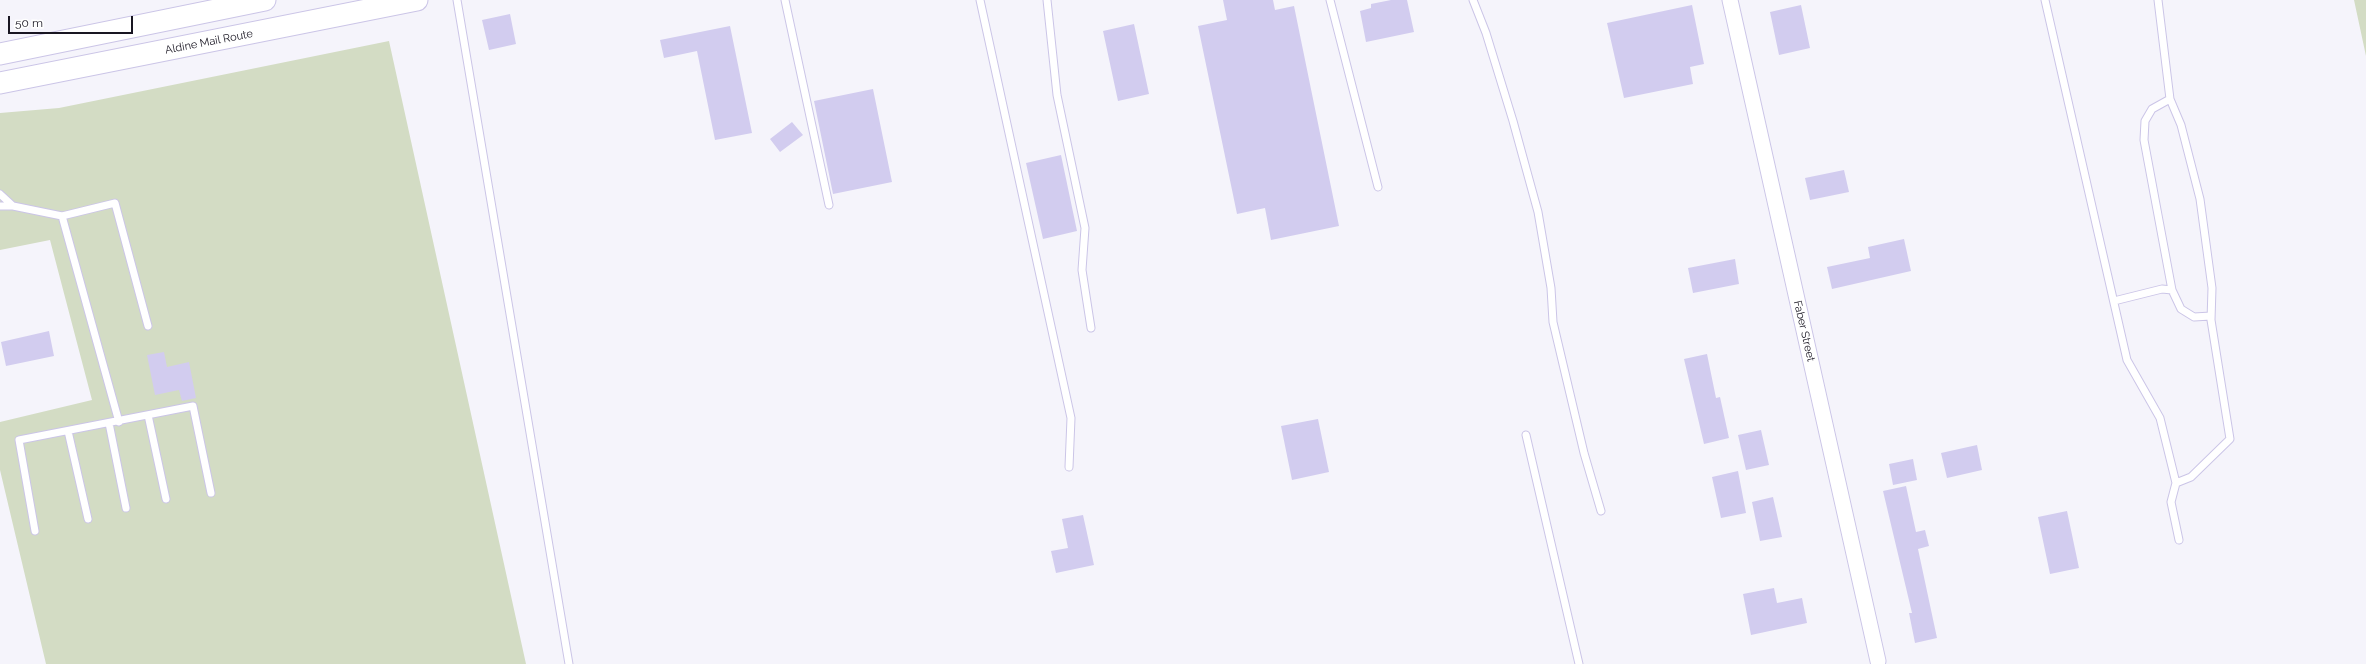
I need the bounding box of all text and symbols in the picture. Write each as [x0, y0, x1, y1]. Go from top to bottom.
scale bar [10, 8, 135, 34]
text: 50 m [15, 16, 43, 30]
street label: Aldine Mail Route [164, 27, 254, 57]
street label: Faber Street [1791, 299, 1817, 363]

